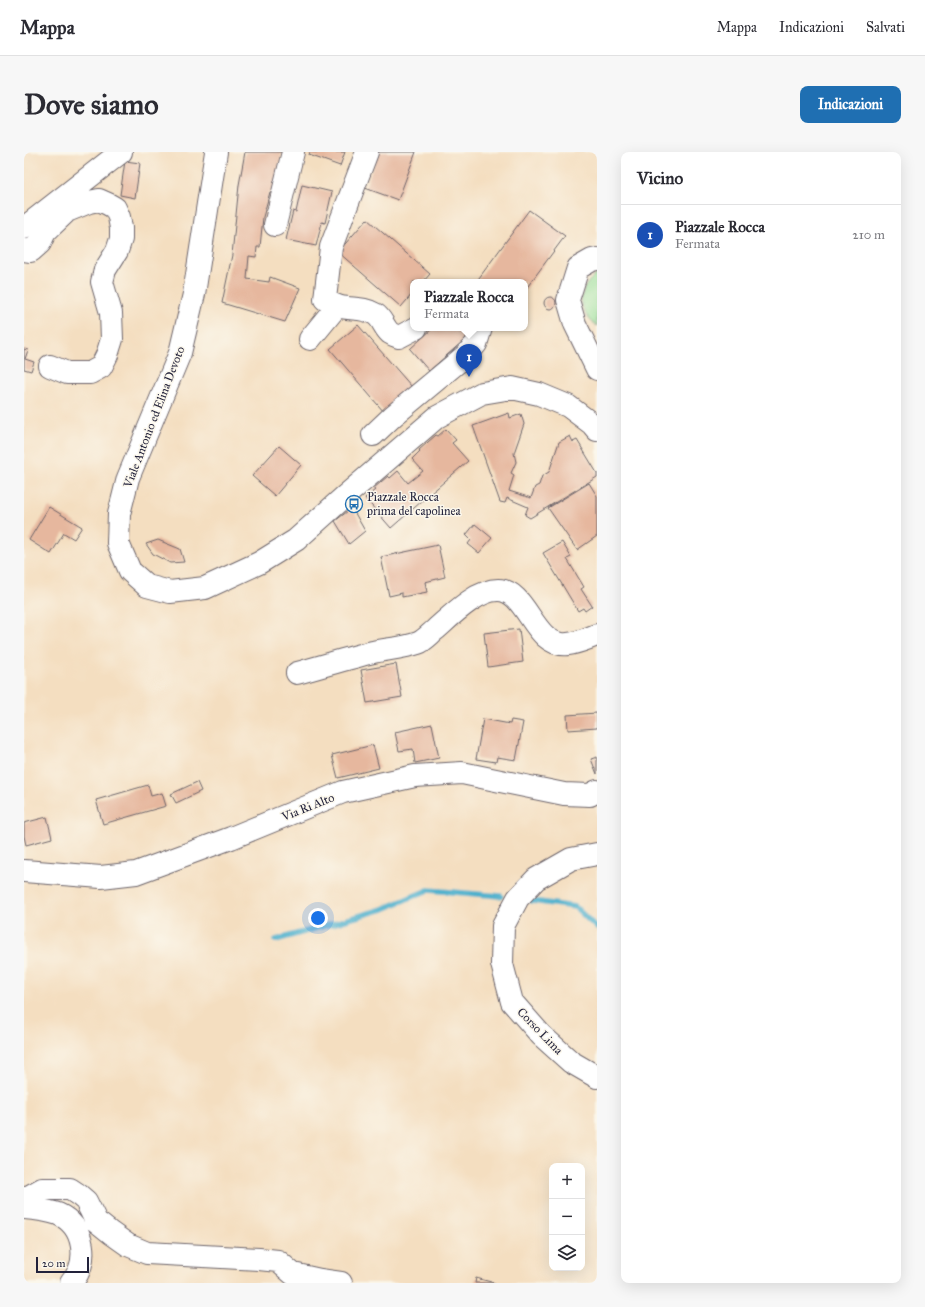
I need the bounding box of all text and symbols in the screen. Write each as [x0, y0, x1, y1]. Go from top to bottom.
text: Mappa [20, 16, 75, 39]
text: Mappa [717, 19, 757, 36]
text: Indicazioni [779, 19, 844, 36]
text: Salvati [866, 19, 905, 36]
button: Indicazioni [800, 86, 901, 123]
text: Dove siamo [24, 87, 158, 122]
text: Vicino [637, 168, 683, 189]
text: Piazzale Rocca [675, 218, 765, 236]
text: 1 [647, 227, 653, 243]
text: 210 m [852, 227, 885, 243]
text: Fermata [675, 236, 720, 252]
popup [410, 279, 528, 331]
text: Piazzale Rocca [424, 288, 514, 306]
text: Fermata [424, 306, 469, 322]
street label: Viale Antonio ed Elina Devoto [120, 344, 187, 491]
pin: 1 [456, 344, 482, 377]
place label: Piazzale Rocca prima del capolinea [366, 490, 462, 518]
bus stop icon: Piazzale Rocca prima del capolinea [344, 494, 364, 514]
street label: Via Ri Alto [279, 790, 336, 824]
your location [308, 908, 328, 928]
street label: Corso Lima [514, 1005, 566, 1058]
map controls [549, 1163, 585, 1271]
button: + [549, 1163, 585, 1199]
button: − [549, 1199, 585, 1235]
button: layers [549, 1235, 585, 1271]
scale bar [36, 1255, 89, 1274]
text: 20 m [42, 1257, 65, 1270]

